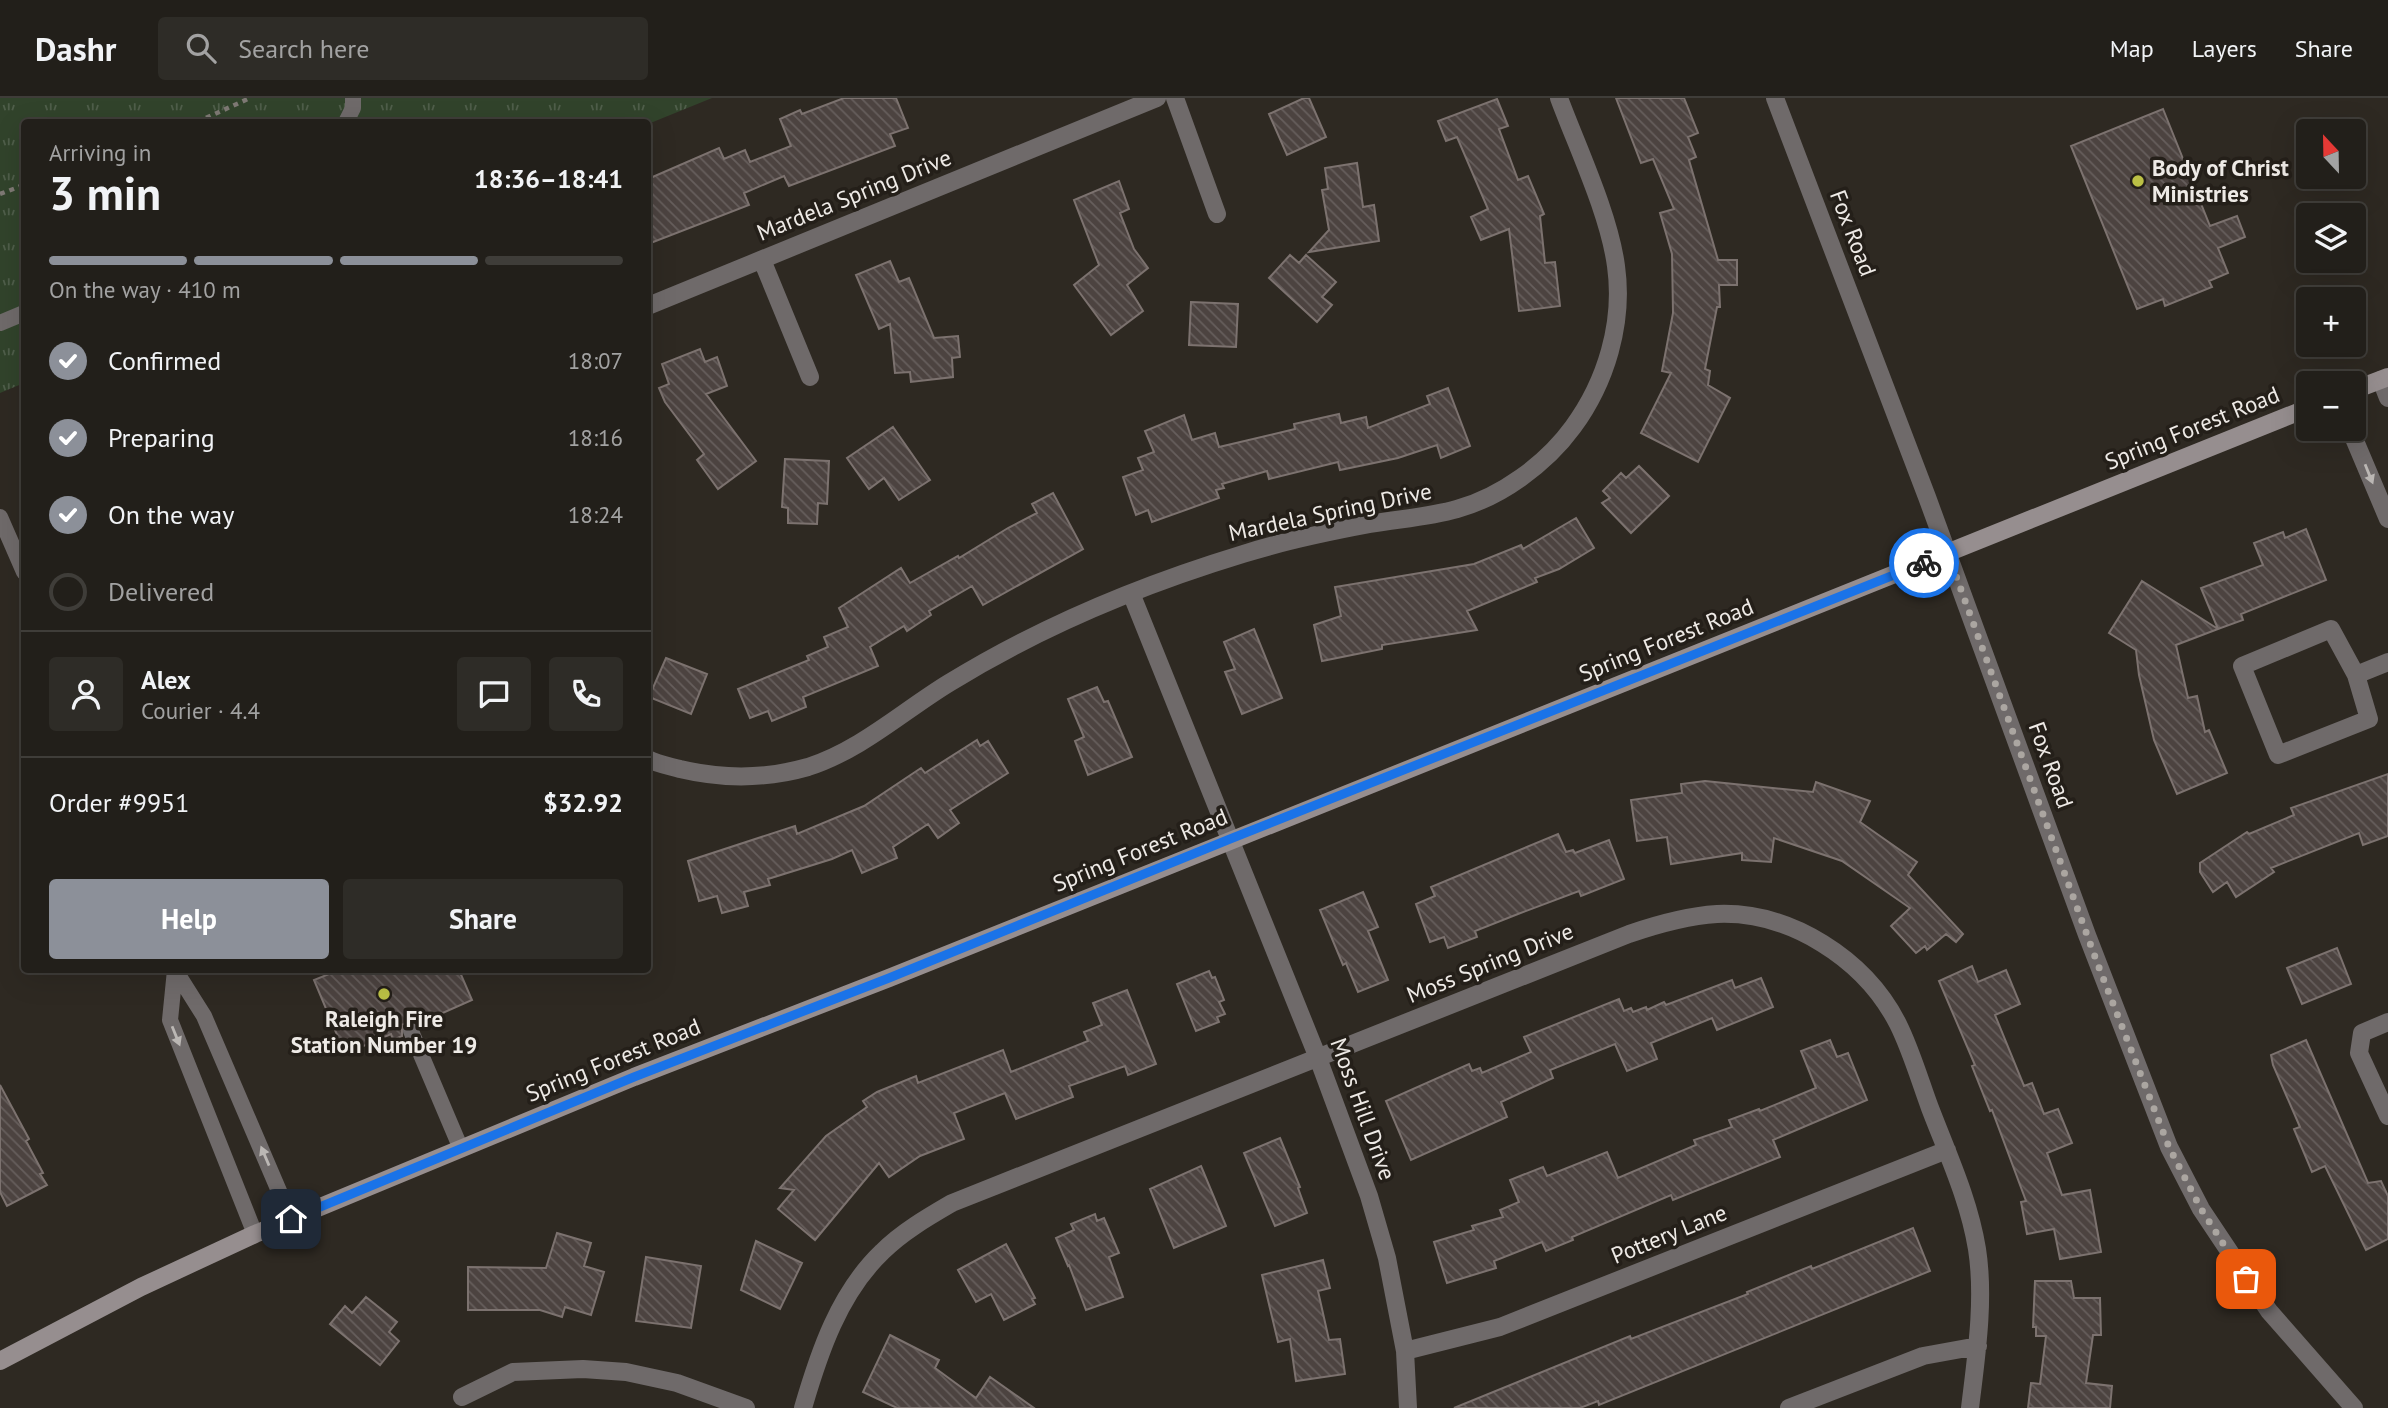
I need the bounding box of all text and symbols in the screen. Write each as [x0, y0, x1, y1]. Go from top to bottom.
search box [158, 17, 648, 80]
text: Dashr [35, 27, 116, 70]
icon: search [182, 29, 220, 67]
text: Search here [238, 32, 369, 65]
text: Map [2110, 33, 2154, 64]
text: Layers [2192, 33, 2257, 64]
text: Share [2295, 33, 2353, 64]
north arrow [2296, 119, 2366, 189]
map controls [2296, 119, 2366, 441]
text: Arriving in [49, 138, 151, 167]
street label: Mardela Spring Drive [752, 142, 955, 247]
place label: Body of Christ Ministries [2152, 153, 2289, 208]
text: 18:36–18:41 [474, 162, 623, 195]
text: 3 min [49, 163, 161, 223]
marker: Body of Christ Ministries [2130, 173, 2146, 189]
street label: Fox Road [1824, 186, 1883, 280]
button: layers [2296, 203, 2366, 273]
text: On the way · 410 m [49, 275, 241, 304]
button: + [2296, 287, 2366, 357]
icon: check [49, 342, 87, 380]
text: Confirmed [108, 344, 221, 377]
text: 18:07 [568, 346, 623, 375]
button: − [2296, 371, 2366, 441]
street label: Spring Forest Road [2100, 379, 2283, 476]
icon: check [49, 419, 87, 457]
text: Preparing [108, 421, 215, 454]
text: 18:16 [568, 423, 623, 452]
one-way arrow [2364, 463, 2375, 484]
street label: Mardela Spring Drive [1226, 476, 1434, 547]
icon: check [49, 496, 87, 534]
text: On the way [108, 498, 234, 531]
text: 18:24 [568, 500, 623, 529]
courier [1889, 528, 1959, 598]
icon: bike [1905, 544, 1943, 582]
text: Delivered [108, 575, 214, 608]
street label: Spring Forest Road [1574, 591, 1757, 688]
button: person [49, 657, 123, 731]
button: chat [457, 657, 531, 731]
button: phone [549, 657, 623, 731]
text: Alex [141, 663, 191, 696]
text: Courier · 4.4 [141, 696, 260, 725]
street label: Fox Road [2023, 718, 2080, 812]
text: Order #9951 [49, 786, 189, 819]
text: $32.92 [543, 786, 623, 819]
street label: Spring Forest Road [1048, 801, 1231, 898]
button: Help [49, 879, 329, 959]
button: Share [343, 879, 623, 959]
street label: Moss Spring Drive [1402, 916, 1577, 1009]
marker: Raleigh Fire Station Number 19 [376, 986, 392, 1002]
place label: Raleigh Fire Station Number 19 [291, 1004, 477, 1059]
street label: Spring Forest Road [521, 1011, 704, 1108]
one-way arrow [171, 1026, 182, 1047]
street label: Moss Hill Drive [1324, 1034, 1403, 1184]
one-way arrow [259, 1146, 271, 1166]
pin [261, 1189, 321, 1249]
street label: Pottery Lane [1607, 1197, 1731, 1270]
icon: home [272, 1200, 310, 1238]
pin [2216, 1249, 2276, 1309]
icon: bag [2227, 1260, 2265, 1298]

